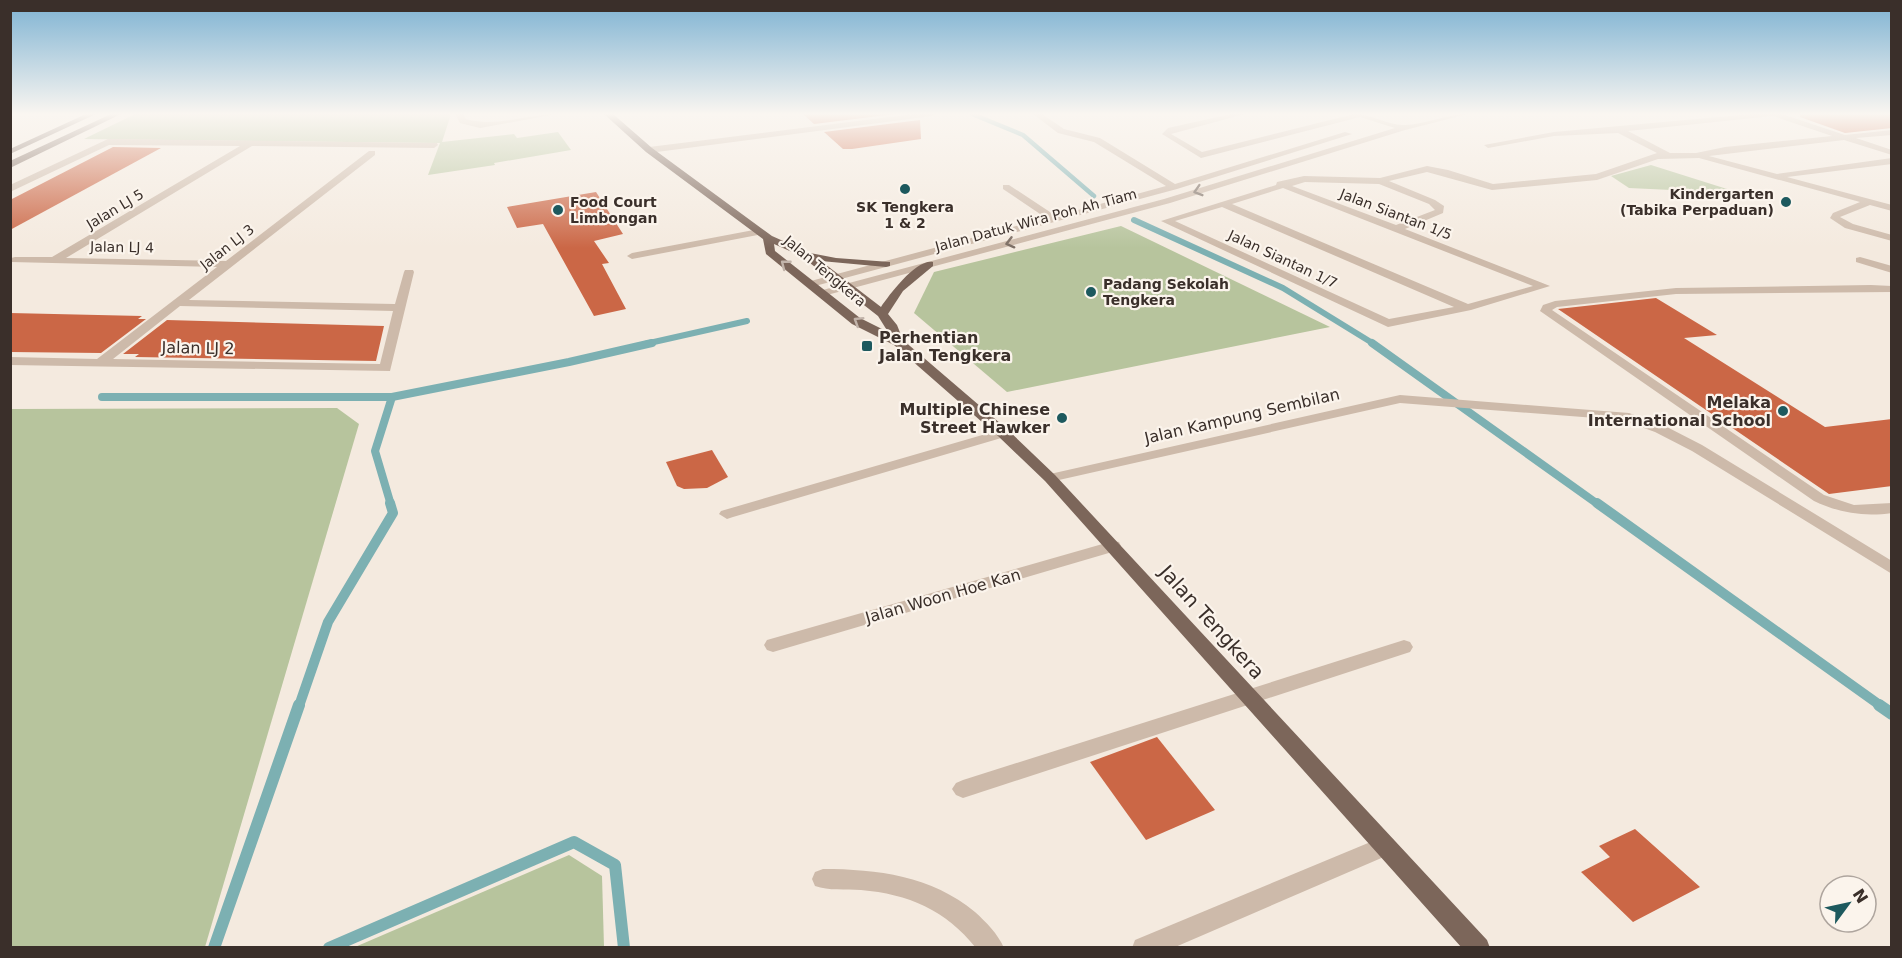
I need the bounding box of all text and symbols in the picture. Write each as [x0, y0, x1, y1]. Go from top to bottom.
marker: SK Tengkera 1 & 2 [898, 182, 912, 196]
one-way arrow [1193, 184, 1204, 196]
street label: Jalan Datuk Wira Poh Ah Tiam [933, 185, 1139, 255]
street label: Jalan Siantan 1/5 [1337, 185, 1454, 243]
street label: Jalan LJ 5 [83, 186, 146, 233]
place label: Kindergarten (Tabika Perpaduan) [1620, 186, 1774, 218]
place label: Food Court Limbongan [570, 194, 657, 226]
marker: Kindergarten (Tabika Perpaduan) [1779, 195, 1793, 209]
place label: SK Tengkera 1 & 2 [856, 199, 954, 231]
marker: Food Court Limbongan [551, 203, 565, 217]
street label: Jalan LJ 3 [196, 221, 257, 274]
street label: Jalan Siantan 1/7 [1225, 226, 1340, 291]
street label: Jalan Tengkera [780, 232, 869, 310]
one-way arrow [1005, 236, 1016, 248]
street label: Jalan LJ 4 [89, 238, 154, 256]
one-way arrow [781, 260, 792, 271]
place label: Padang Sekolah Tengkera [1103, 276, 1229, 308]
marker: Padang Sekolah Tengkera [1084, 285, 1098, 299]
one-way arrow [854, 317, 864, 329]
place label: Perhentian Jalan Tengkera [878, 328, 1011, 365]
street label: Jalan LJ 2 [160, 338, 235, 358]
marker: Perhentian Jalan Tengkera [860, 339, 874, 353]
street label: Jalan Kampung Sembilan [1142, 384, 1342, 448]
place label: Melaka International School [1588, 393, 1771, 430]
place label: Multiple Chinese Street Hawker [899, 400, 1050, 437]
marker: Melaka International School [1776, 404, 1790, 418]
marker: Multiple Chinese Street Hawker [1055, 411, 1069, 425]
street label: Jalan Tengkera [1153, 559, 1269, 684]
street label: Jalan Woon Hoe Kan [862, 565, 1023, 628]
north arrow [1818, 874, 1878, 934]
text: N [1849, 885, 1872, 907]

